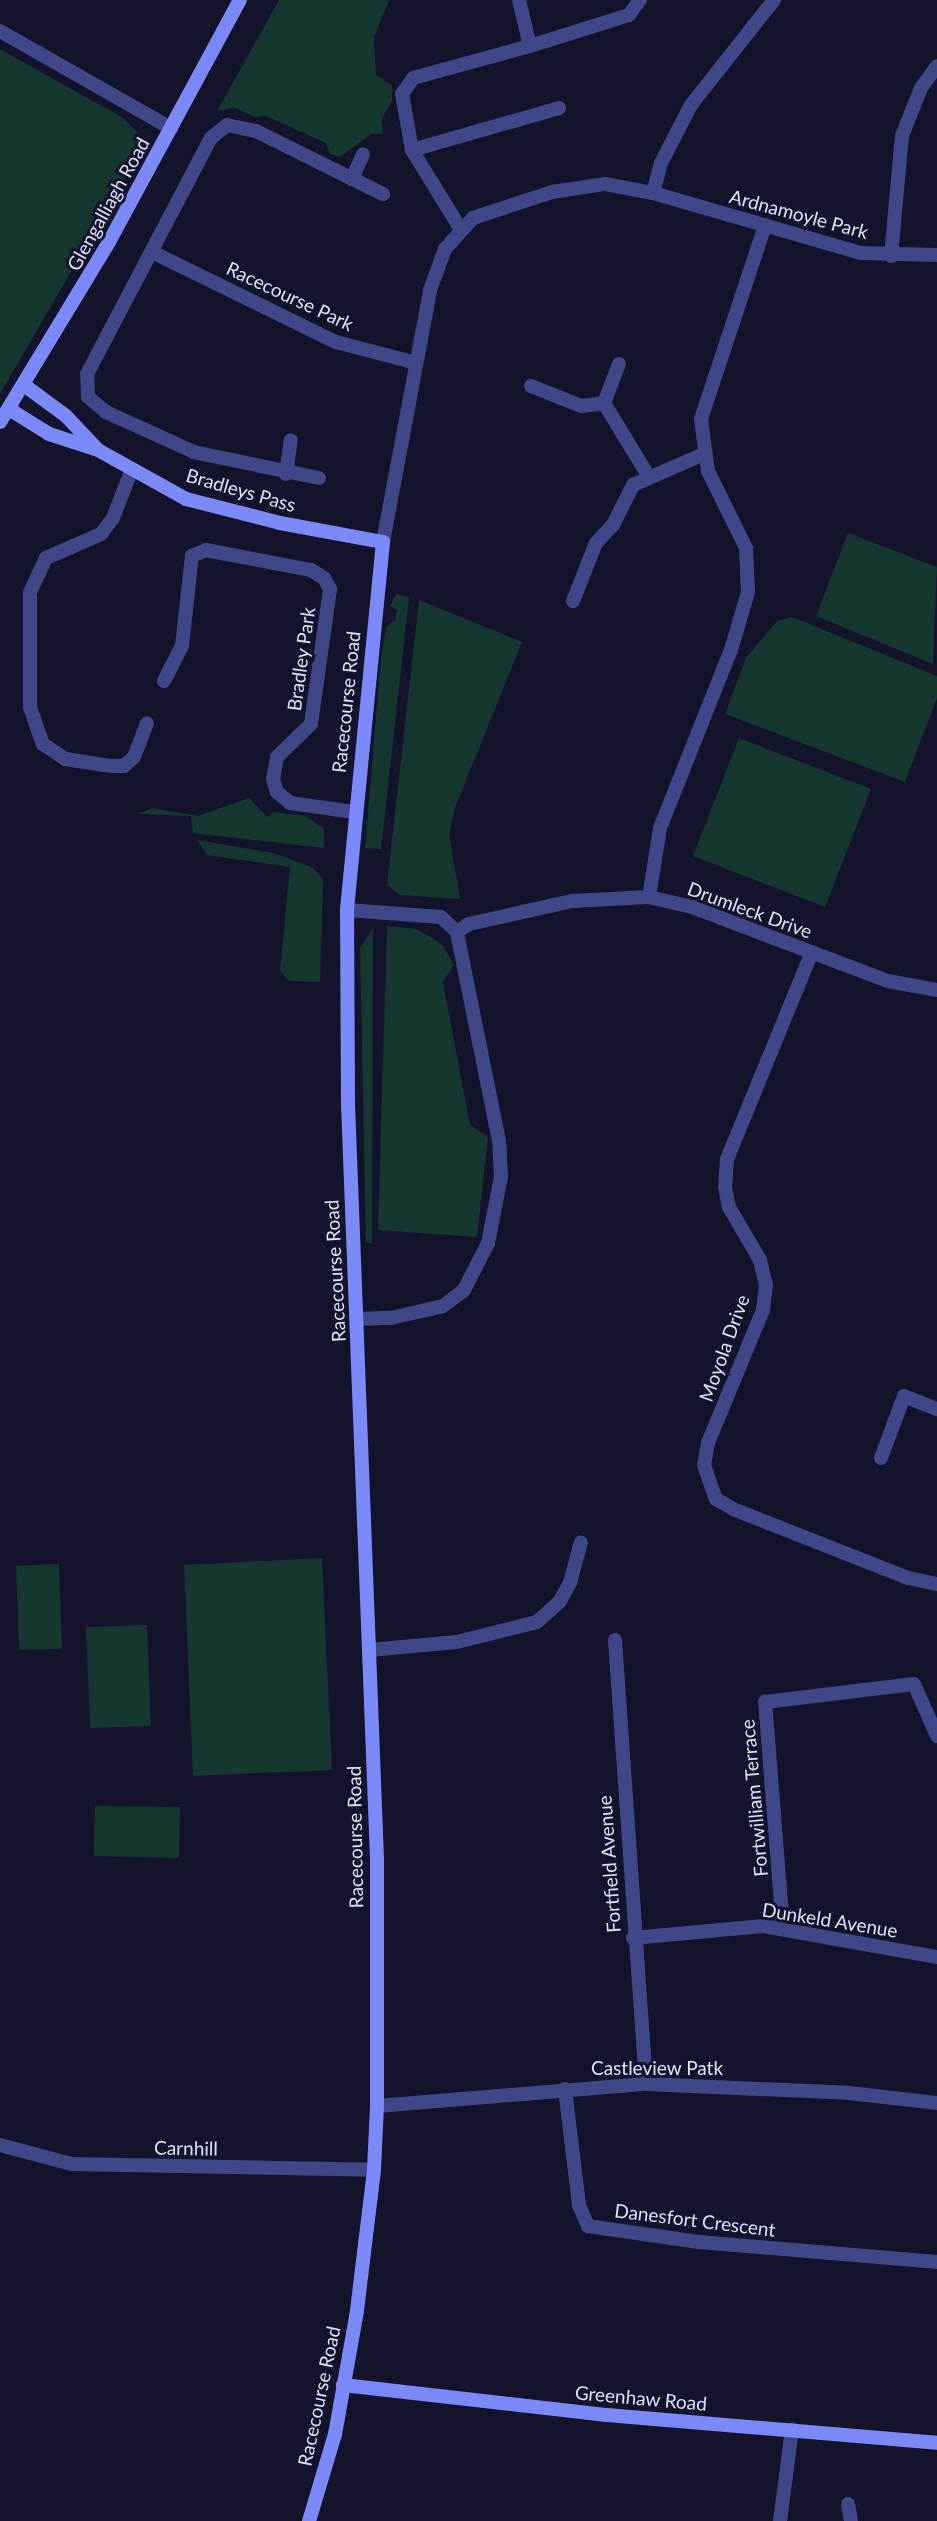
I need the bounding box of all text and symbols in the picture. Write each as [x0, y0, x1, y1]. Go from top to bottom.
street label: Glengalliagh Road [62, 133, 154, 275]
street label: Ardnamoyle Park [727, 185, 871, 243]
street label: Racecourse Park [223, 257, 357, 335]
street label: Bradleys Pass [184, 463, 298, 517]
street label: Bradley Park [282, 605, 320, 713]
street label: Racecourse Road [327, 630, 365, 774]
street label: Drumleck Drive [685, 877, 815, 943]
street label: Racecourse Road [320, 1199, 350, 1343]
street label: Moyola Drive [694, 1291, 754, 1405]
street label: Fortwilliam Terrace [736, 1718, 772, 1878]
street label: Racecourse Road [342, 1766, 368, 1908]
street label: Fortfield Avenue [593, 1794, 625, 1934]
street label: Dunkeld Avenue [760, 1898, 900, 1942]
street label: Castleview Patk [591, 2057, 723, 2079]
street label: Carnhill [154, 2136, 218, 2160]
street label: Danesfort Crescent [613, 2199, 777, 2241]
street label: Racecourse Road [293, 2324, 345, 2468]
street label: Greenhaw Road [574, 2381, 708, 2415]

